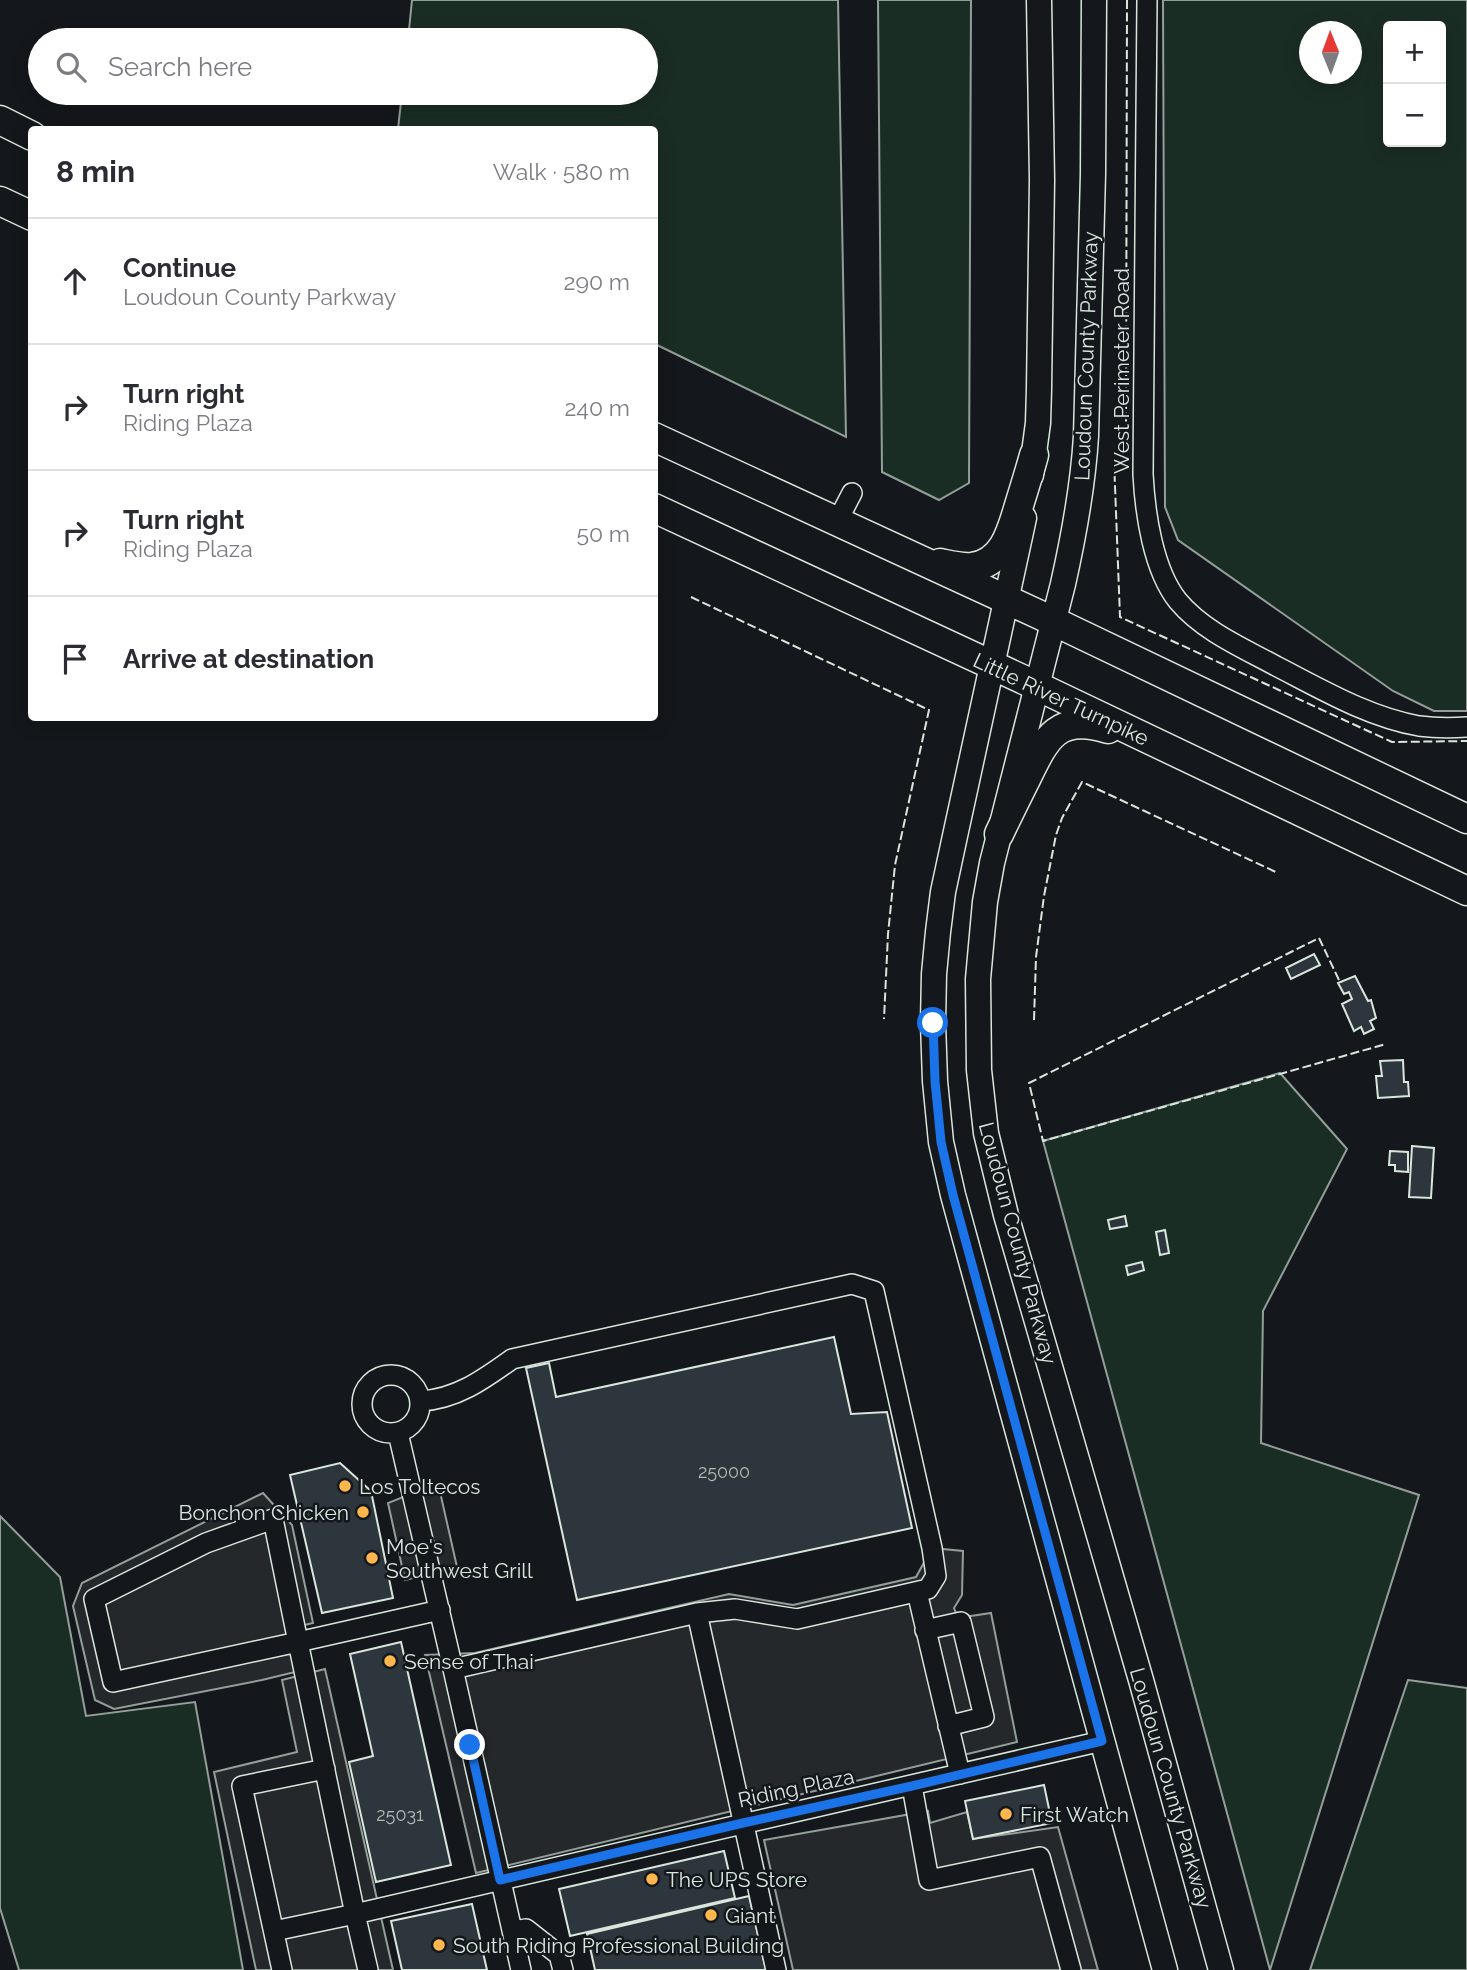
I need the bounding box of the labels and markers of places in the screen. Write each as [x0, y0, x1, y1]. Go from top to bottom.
place label: Los Toltecos [359, 1474, 480, 1499]
marker: Los Toltecos [337, 1478, 353, 1494]
place label: Bonchon Chicken [179, 1500, 349, 1525]
marker: Bonchon Chicken [355, 1504, 371, 1520]
place label: Moe's Southwest Grill [386, 1534, 533, 1583]
marker: Moe's Southwest Grill [364, 1550, 380, 1566]
place label: Sense of Thai [404, 1649, 534, 1674]
marker: Sense of Thai [382, 1653, 398, 1669]
place label: First Watch [1020, 1802, 1129, 1827]
marker: First Watch [998, 1806, 1014, 1822]
place label: The UPS Store [666, 1867, 807, 1892]
marker: The UPS Store [644, 1871, 660, 1887]
place label: Giant [725, 1903, 775, 1928]
marker: Giant [703, 1907, 719, 1923]
place label: South Riding Professional Building [453, 1933, 784, 1958]
marker: South Riding Professional Building [431, 1937, 447, 1953]

